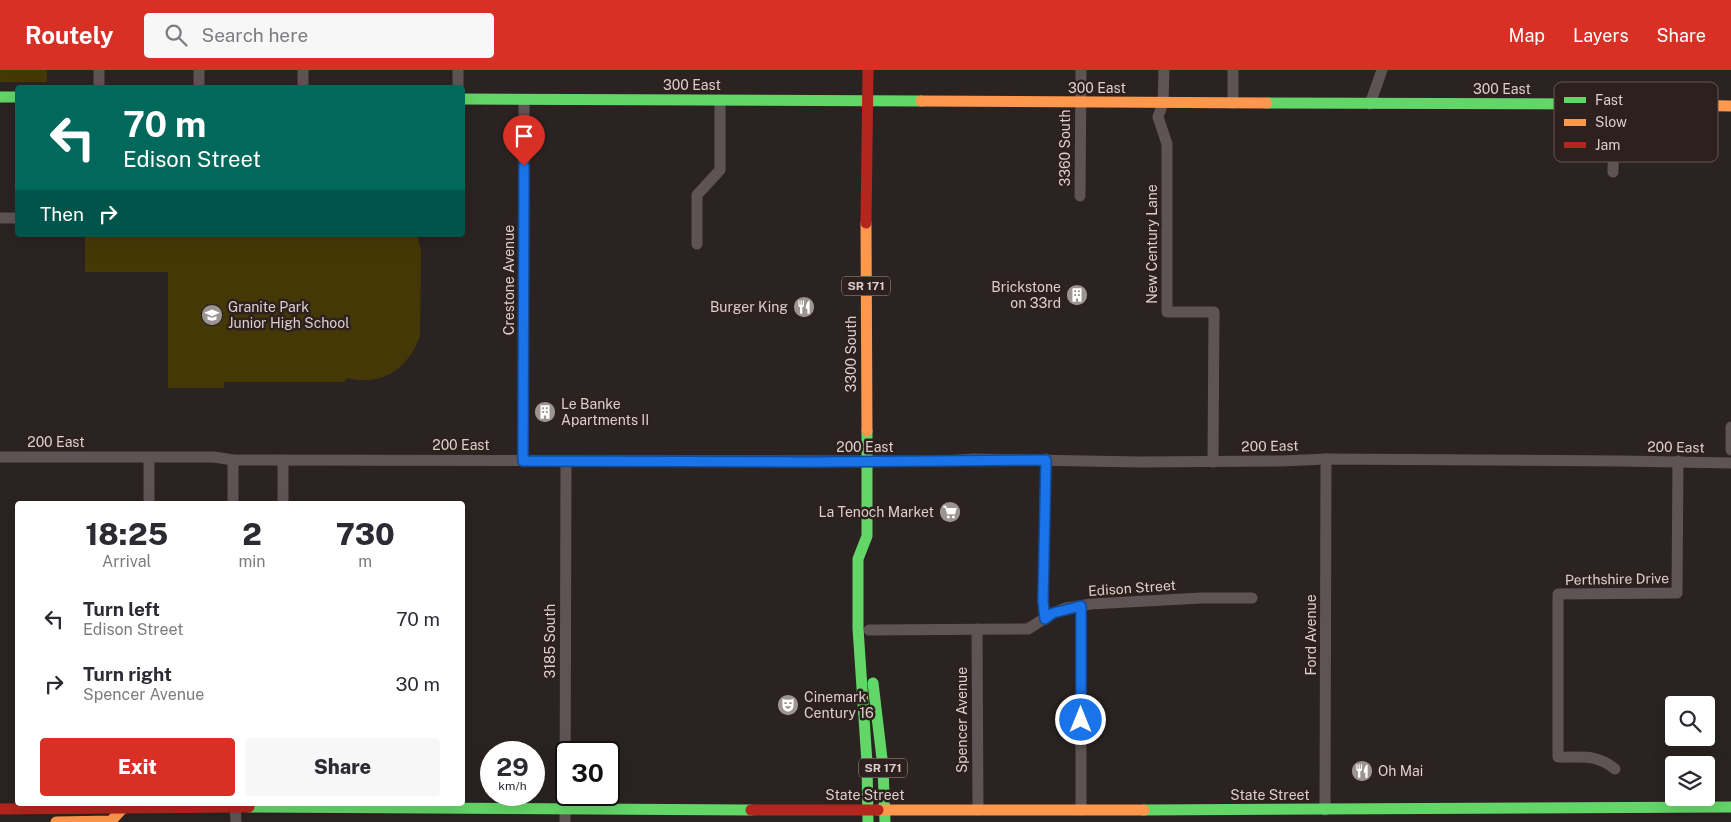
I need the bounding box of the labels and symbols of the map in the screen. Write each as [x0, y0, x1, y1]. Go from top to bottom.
street label: 300 East [663, 77, 721, 93]
street label: 300 East [1068, 80, 1126, 96]
street label: 300 East [1473, 81, 1531, 97]
legend [1554, 82, 1718, 162]
text: Fast [1595, 92, 1623, 108]
street label: 3360 South [1057, 110, 1073, 186]
text: Slow [1595, 114, 1627, 130]
pin [503, 115, 545, 166]
text: Jam [1595, 137, 1620, 153]
street label: New Century Lane [1144, 184, 1160, 304]
street label: Crestone Avenue [501, 225, 517, 335]
road number: SR 171 [842, 277, 890, 296]
place label: Brickstone on 33rd [991, 279, 1061, 311]
building icon: Brickstone on 33rd [1065, 283, 1089, 307]
restaurant icon: Burger King [792, 295, 816, 319]
place label: Granite Park Junior High School [228, 299, 349, 331]
place label: Burger King [710, 299, 788, 315]
school or university icon: Granite Park Junior High School [200, 303, 224, 327]
street label: 3300 South [843, 316, 859, 392]
place label: Le Banke Apartments II [561, 396, 649, 428]
building icon: Le Banke Apartments II [533, 400, 557, 424]
street label: 200 East [27, 434, 85, 450]
street label: 200 East [432, 437, 490, 453]
street label: 200 East [1241, 438, 1299, 454]
street label: 200 East [836, 439, 894, 455]
street label: 200 East [1647, 439, 1705, 455]
supermarket icon: La Tenoch Market [938, 500, 962, 524]
place label: La Tenoch Market [819, 504, 934, 520]
street label: Perthshire Drive [1565, 570, 1669, 588]
street label: Edison Street [1088, 577, 1176, 599]
street label: Ford Avenue [1303, 594, 1319, 676]
street label: 3185 South [542, 604, 558, 678]
street label: Spencer Avenue [954, 667, 970, 773]
place label: Cinemark Century 16 [804, 689, 874, 721]
theatre icon: Cinemark Century 16 [776, 693, 800, 717]
position arrow [1054, 693, 1106, 745]
speed limit sign: 30 [555, 741, 620, 806]
road number: SR 171 [859, 758, 907, 778]
restaurant icon: Oh Mai [1350, 759, 1374, 783]
place label: Oh Mai [1378, 763, 1423, 779]
street label: State Street [825, 787, 905, 803]
street label: State Street [1230, 787, 1310, 803]

